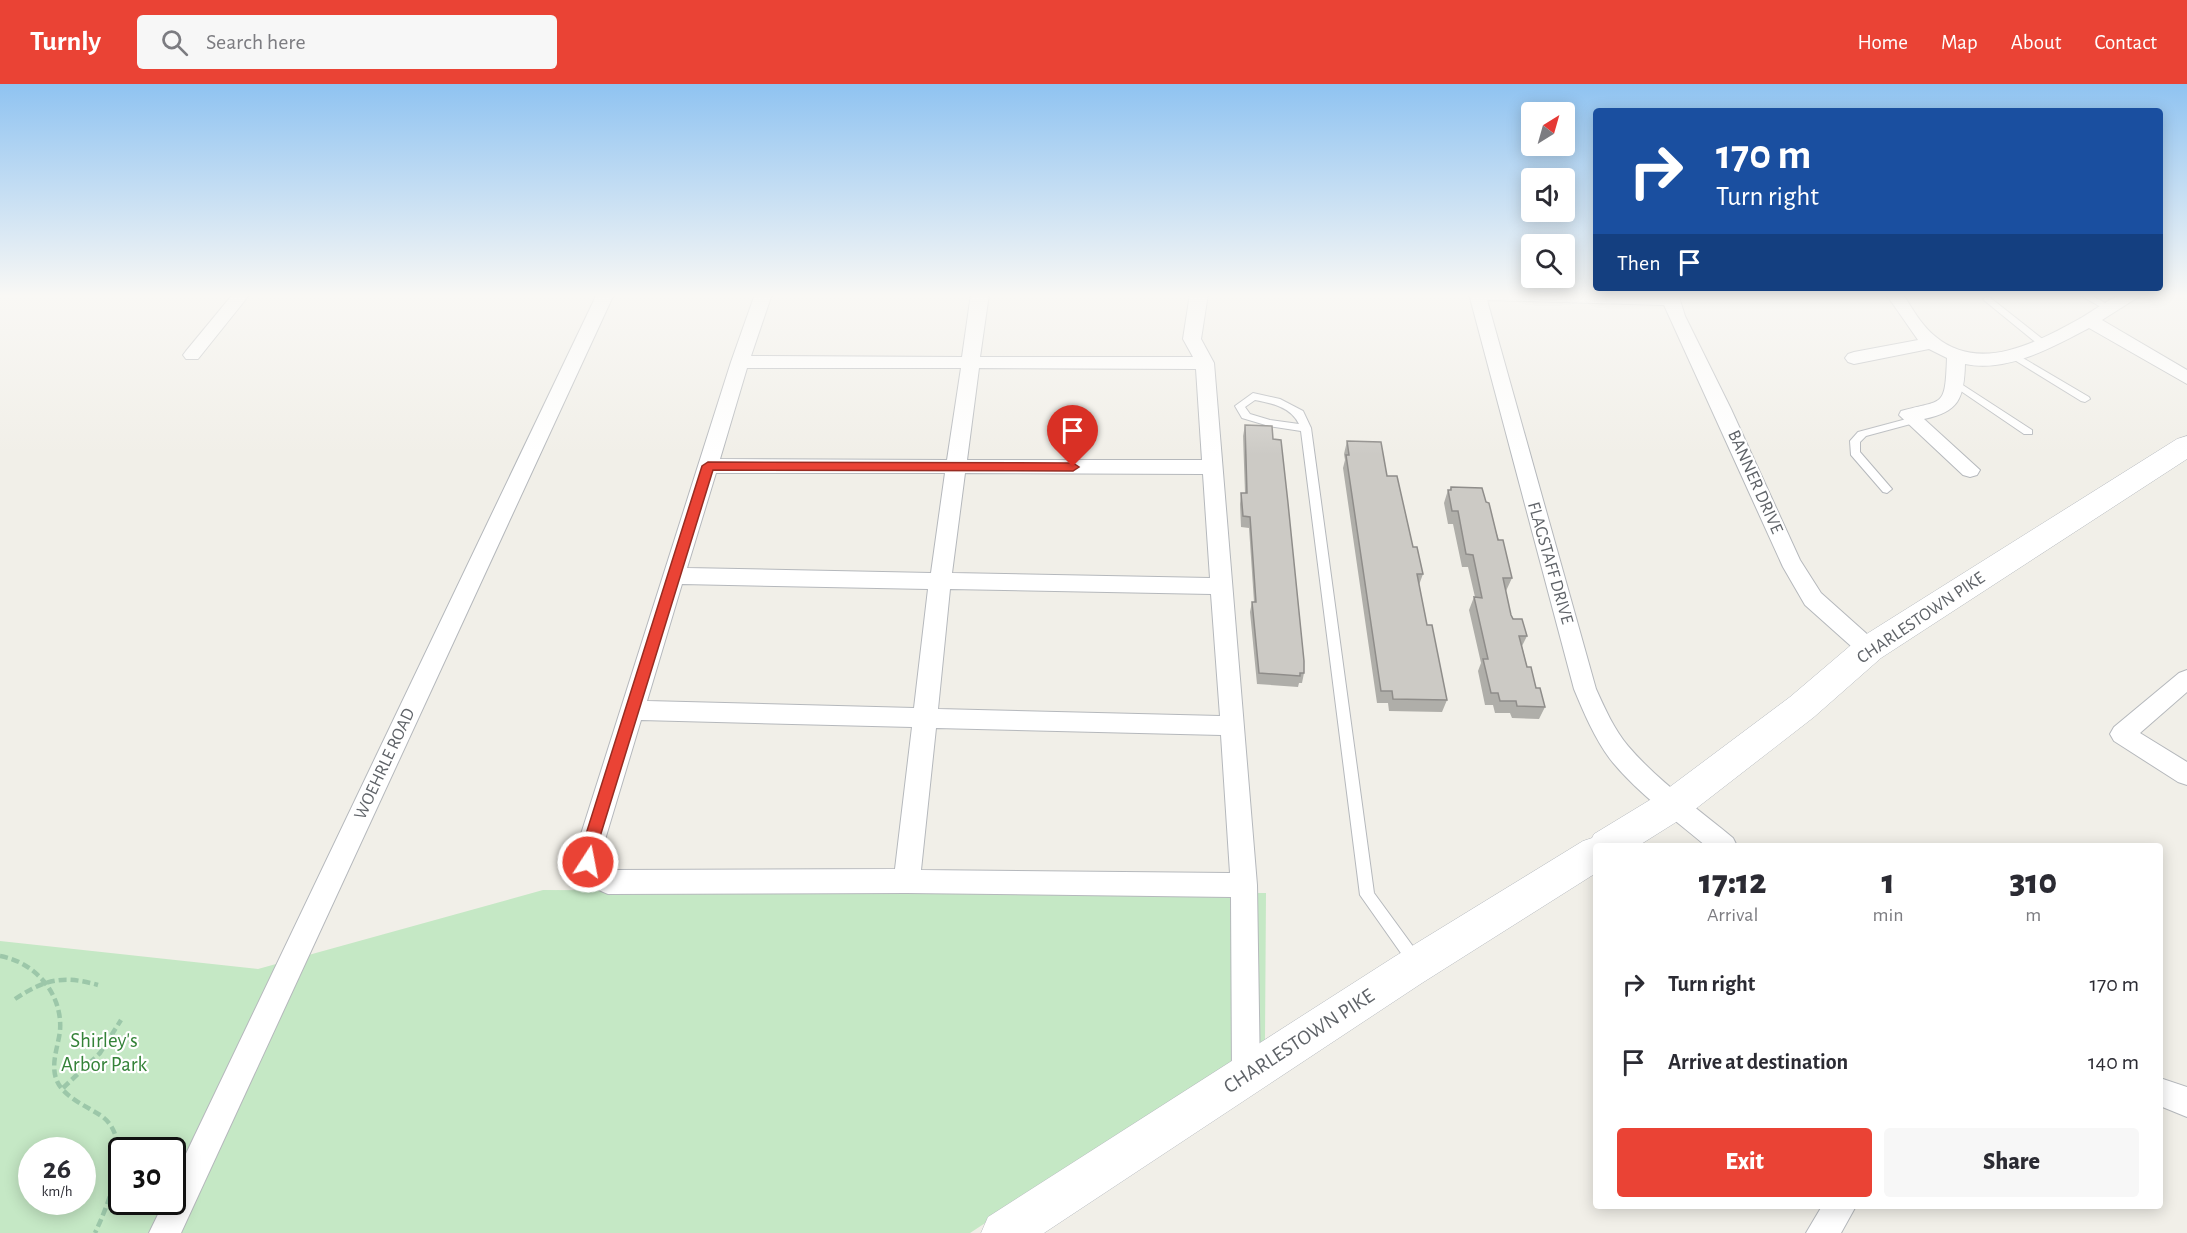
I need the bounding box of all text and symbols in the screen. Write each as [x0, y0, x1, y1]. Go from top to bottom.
search box [137, 15, 557, 69]
icon: search [158, 26, 191, 59]
text: Turnly [30, 28, 101, 56]
text: Search here [206, 31, 306, 53]
text: Home [1857, 32, 1908, 53]
text: Map [1941, 32, 1978, 53]
text: About [2011, 32, 2061, 53]
text: Contact [2094, 32, 2157, 53]
north arrow [1521, 102, 1575, 156]
map controls [1521, 102, 1575, 288]
icon: right [1617, 132, 1695, 210]
text: 170 m [1716, 134, 1811, 176]
button: sound [1521, 168, 1575, 222]
text: Turn right [1716, 183, 1819, 210]
button: search [1521, 234, 1575, 288]
icon: arrive [1673, 246, 1706, 279]
text: Then [1617, 252, 1661, 274]
pin [1047, 405, 1098, 467]
icon: arrive [1056, 414, 1089, 447]
street label: BANNER DRIVE [1724, 428, 1786, 537]
street label: FLAGSTAFF DRIVE [1524, 500, 1576, 626]
street label: CHARLESTOWN PIKE [1854, 568, 1988, 667]
street label: WOEHRLE ROAD [351, 706, 419, 822]
position arrow [556, 830, 620, 894]
text: 17:12 [1699, 864, 1767, 900]
text: 1 [1881, 864, 1895, 900]
text: 310 [2009, 864, 2057, 900]
text: Arrival [1707, 905, 1758, 925]
text: min [1872, 905, 1904, 925]
text: m [2025, 905, 2041, 925]
icon: right [1617, 968, 1650, 1001]
text: Turn right [1668, 973, 1755, 995]
text: 170 m [2089, 973, 2139, 995]
street label: CHARLESTOWN PIKE [1220, 985, 1378, 1097]
park label: Shirley's Arbor Park [61, 1030, 147, 1075]
icon: arrive [1617, 1046, 1650, 1079]
text: Arrive at destination [1668, 1051, 1848, 1073]
text: 140 m [2088, 1051, 2139, 1073]
button: Exit [1617, 1128, 1872, 1197]
button: Share [1884, 1128, 2139, 1197]
speed limit sign: 30 [108, 1137, 186, 1215]
text: 26 [43, 1154, 71, 1184]
text: km/h [42, 1184, 72, 1199]

